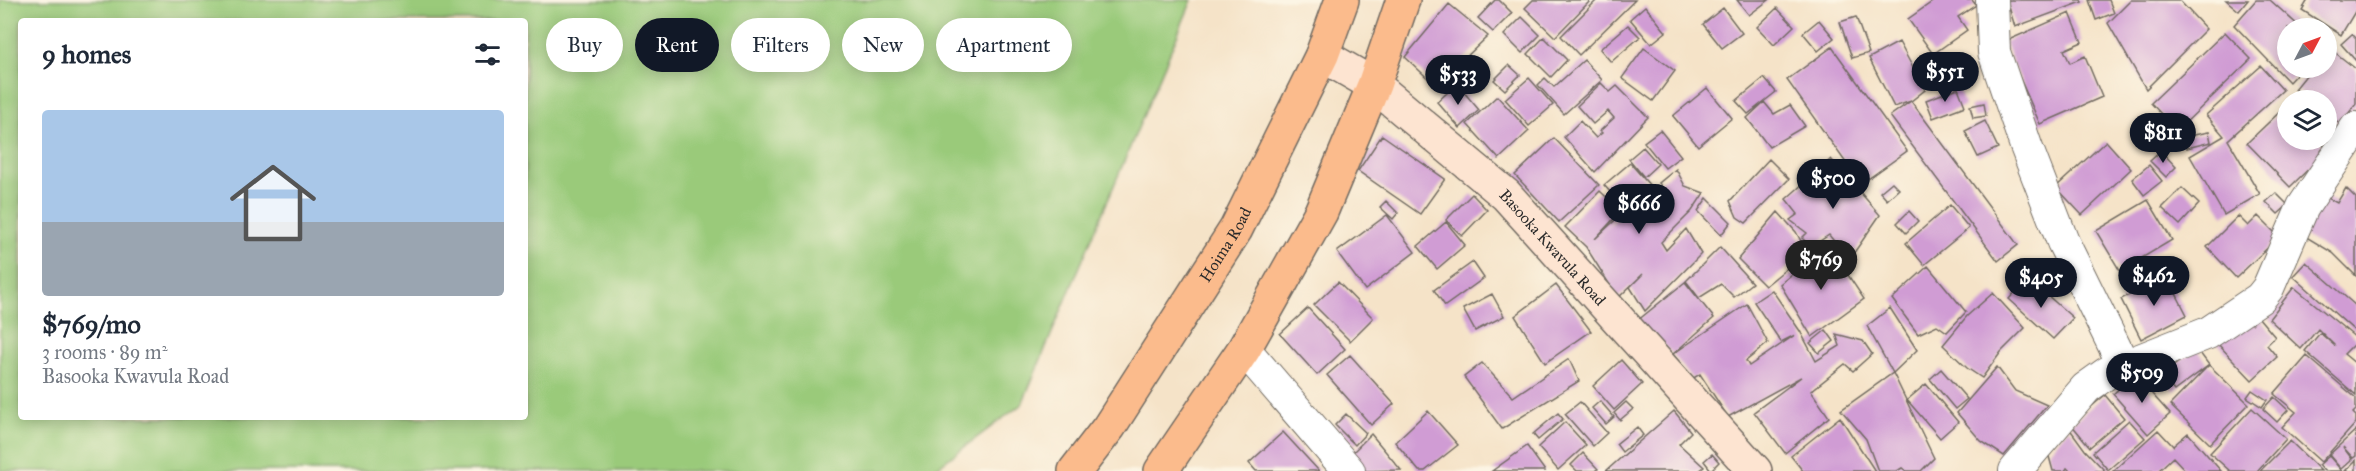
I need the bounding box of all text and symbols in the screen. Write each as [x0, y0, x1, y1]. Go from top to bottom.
chip: Buy [546, 18, 623, 72]
chip: Rent [635, 18, 719, 72]
chip: Filters [731, 18, 830, 72]
chip: New [842, 18, 924, 72]
chip: Apartment [936, 18, 1072, 72]
north arrow [2277, 18, 2337, 78]
map controls [2277, 18, 2337, 150]
text: 9 homes [42, 38, 131, 70]
icon: filters [471, 38, 504, 71]
pin: $551 [1909, 52, 1981, 103]
pin: $533 [1422, 55, 1494, 106]
text: $551 [1926, 59, 1964, 83]
text: $533 [1439, 62, 1477, 86]
button: layers [2277, 90, 2337, 150]
pin: $811 [2127, 113, 2199, 164]
text: $811 [2144, 120, 2182, 144]
icon: home [219, 149, 327, 257]
pin: $500 [1797, 159, 1869, 210]
text: $500 [1811, 166, 1855, 190]
pin: $666 [1603, 184, 1675, 235]
street label: Basooka Kwavula Road [1495, 185, 1610, 309]
text: $666 [1618, 191, 1660, 215]
street label: Hoima Road [1196, 204, 1255, 286]
pin: $769 [1785, 240, 1857, 291]
text: $769 [1799, 247, 1843, 271]
pin: $462 [2118, 256, 2190, 307]
pin: $405 [2005, 258, 2077, 309]
text: $462 [2132, 263, 2176, 287]
text: $405 [2019, 265, 2063, 289]
text: $769/mo [42, 308, 141, 340]
text: 3 rooms · 89 m² [42, 340, 167, 364]
pin: $509 [2106, 353, 2178, 404]
text: $509 [2120, 360, 2164, 384]
text: Basooka Kwavula Road [42, 364, 229, 388]

